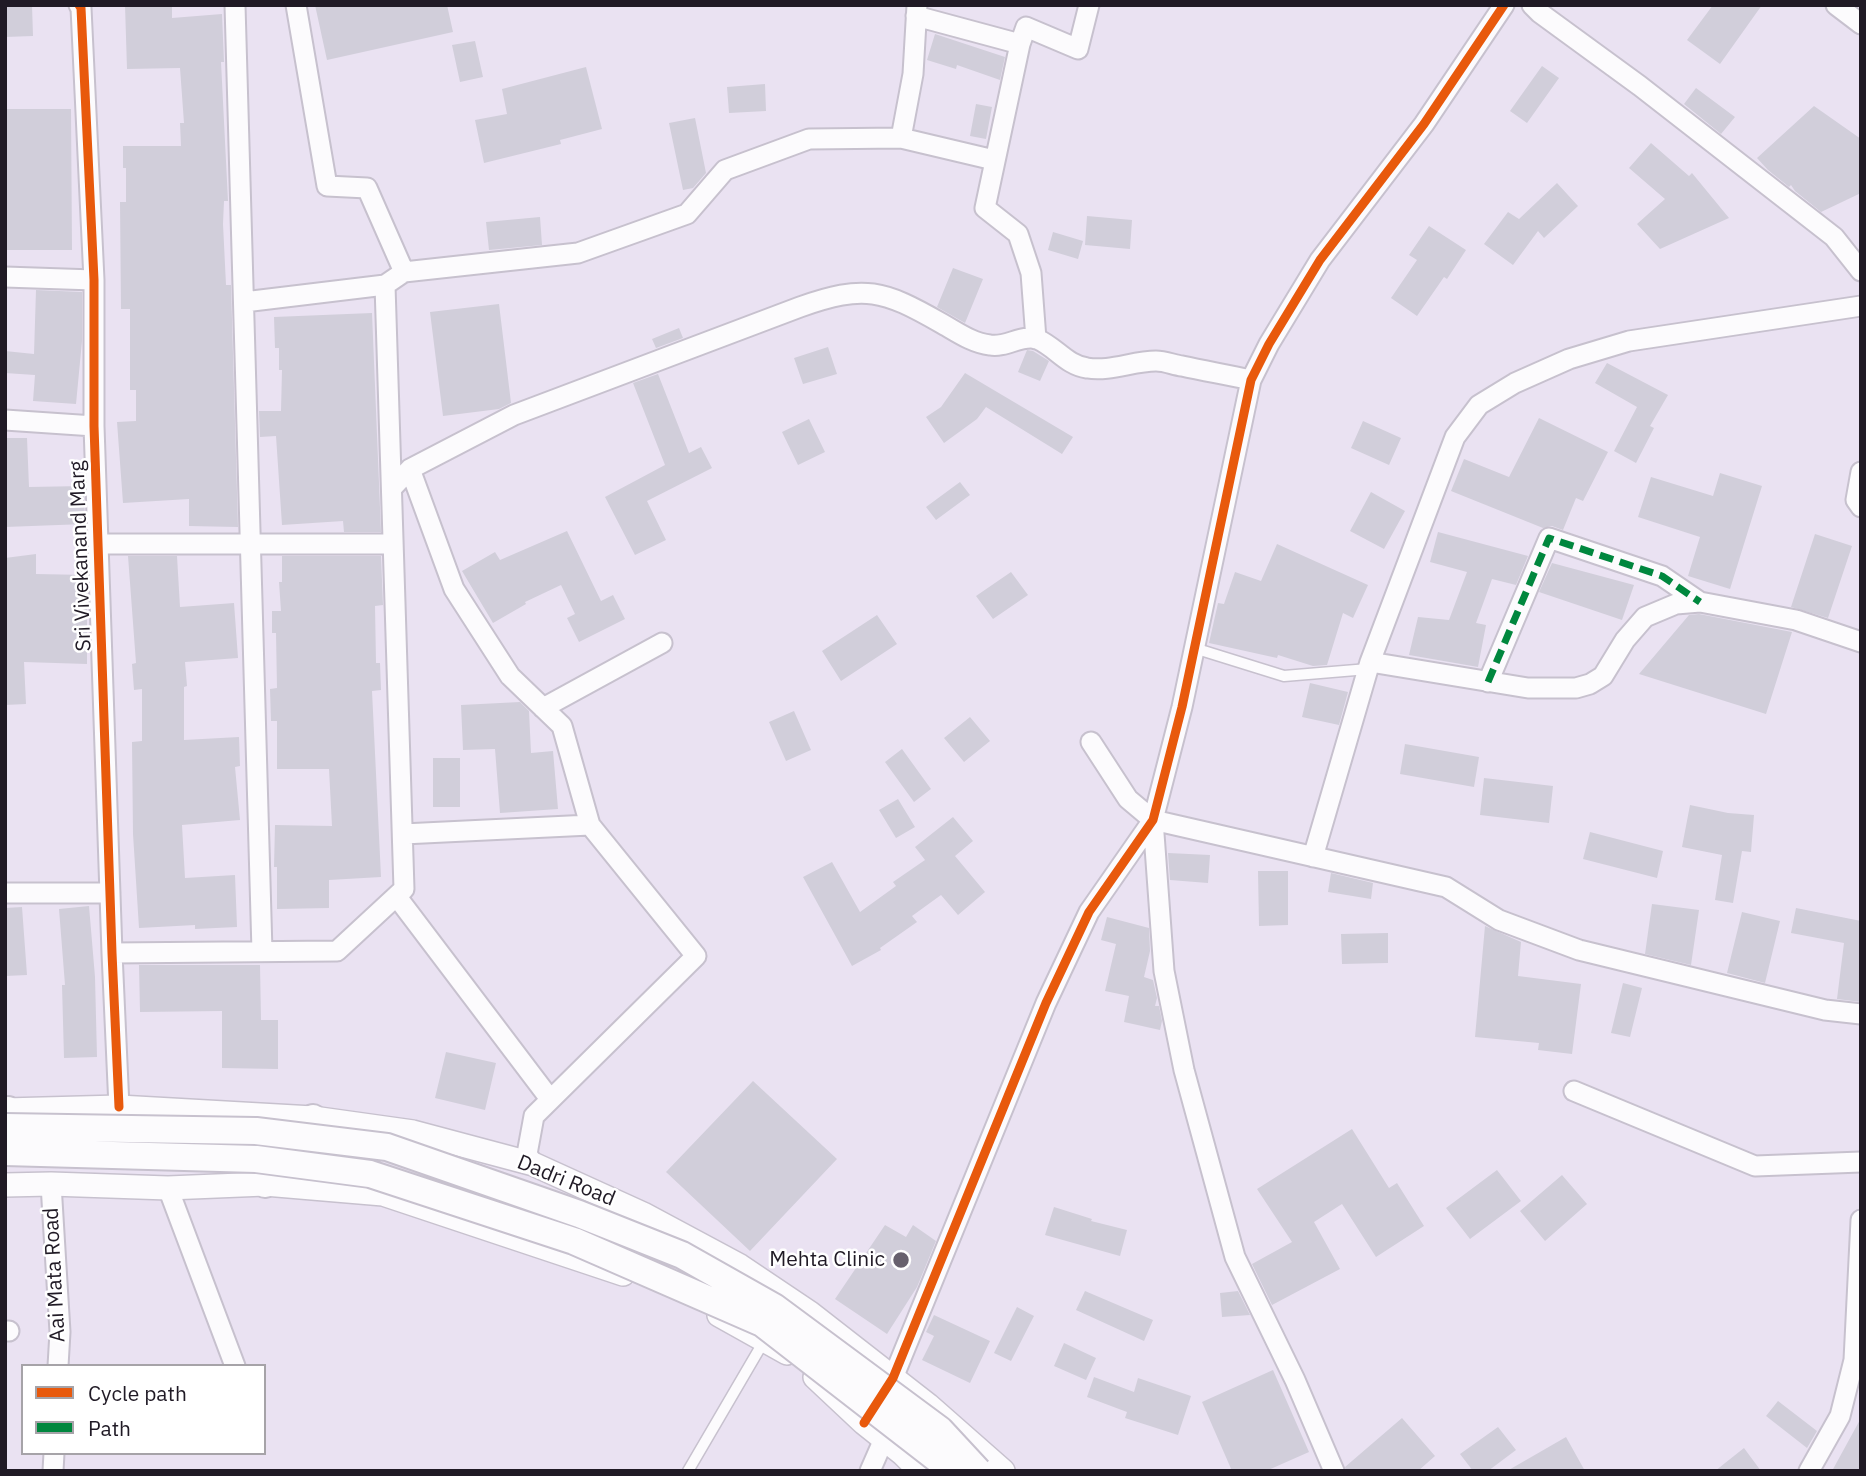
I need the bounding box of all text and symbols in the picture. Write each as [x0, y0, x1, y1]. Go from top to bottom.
street label: Sri Vivekanand Marg [65, 460, 97, 652]
street label: Dadri Road [513, 1150, 619, 1212]
street label: Aai Mata Road [39, 1207, 71, 1343]
place label: Mehta Clinic [769, 1247, 885, 1273]
marker: Mehta Clinic [891, 1250, 911, 1270]
legend [21, 1364, 266, 1455]
text: Cycle path [88, 1379, 187, 1407]
text: Path [88, 1414, 131, 1442]

